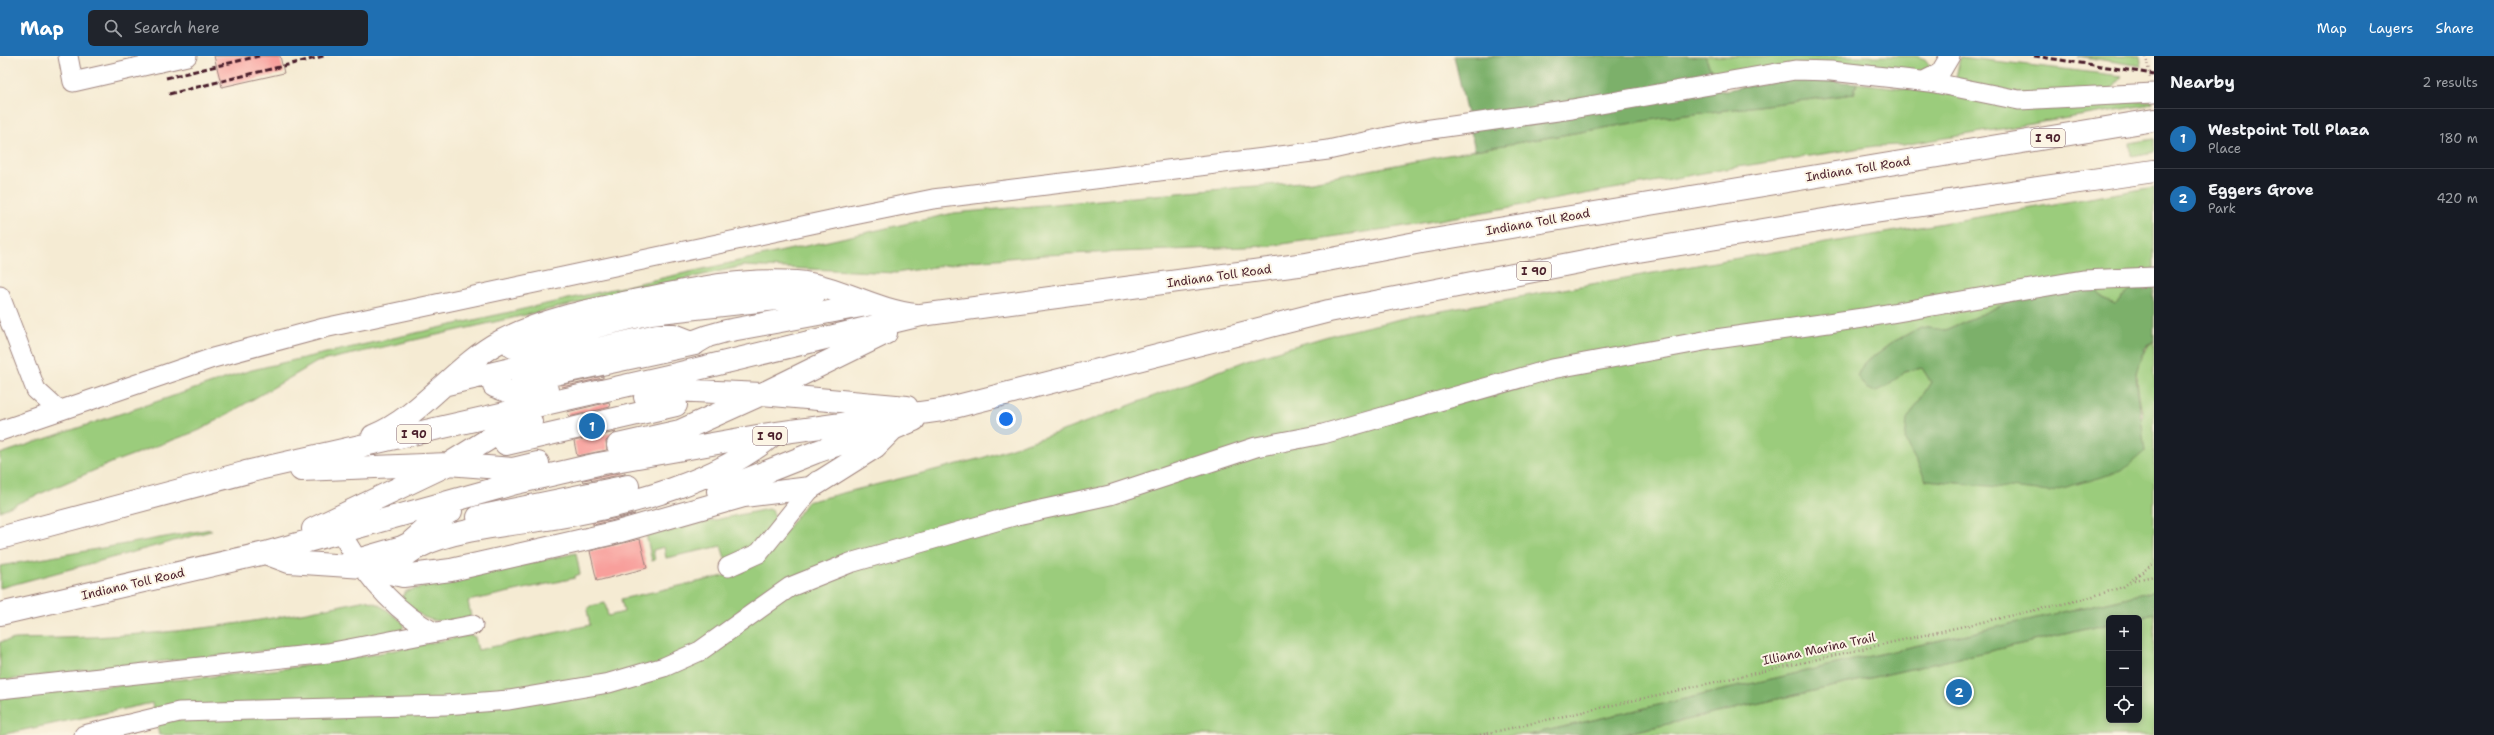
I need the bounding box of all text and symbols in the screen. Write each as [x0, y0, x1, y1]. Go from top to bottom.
search box [88, 10, 368, 46]
text: Map [20, 16, 64, 41]
icon: search [102, 17, 124, 39]
text: Search here [134, 18, 220, 38]
text: Map [2317, 19, 2347, 37]
text: Layers [2369, 19, 2413, 37]
text: Share [2435, 19, 2474, 37]
text: Nearby [2170, 71, 2235, 93]
text: 2 results [2422, 74, 2478, 91]
text: Westpoint Toll Plaza [2208, 120, 2369, 140]
road number: I 90 [2031, 129, 2065, 147]
text: 1 [2180, 130, 2186, 147]
text: 180 m [2439, 130, 2478, 147]
text: Place [2208, 140, 2241, 157]
street label: Indiana Toll Road [1805, 153, 1912, 185]
text: Eggers Grove [2208, 180, 2314, 200]
text: 2 [2178, 190, 2188, 207]
text: 420 m [2436, 190, 2478, 207]
text: Park [2208, 200, 2236, 217]
street label: Indiana Toll Road [1485, 205, 1592, 239]
street label: Indiana Toll Road [1166, 261, 1273, 291]
road number: I 90 [1517, 262, 1551, 280]
your location [996, 409, 1016, 429]
pin: 1 [579, 411, 605, 441]
road number: I 90 [397, 425, 431, 443]
road number: I 90 [753, 427, 787, 445]
street label: Indiana Toll Road [80, 564, 187, 604]
map controls [2106, 615, 2142, 723]
button: + [2106, 615, 2142, 651]
street label: Illiana Marina Trail [1761, 629, 1877, 669]
button: − [2106, 651, 2142, 687]
pin: 2 [1946, 677, 1972, 707]
button: locate [2106, 687, 2142, 723]

